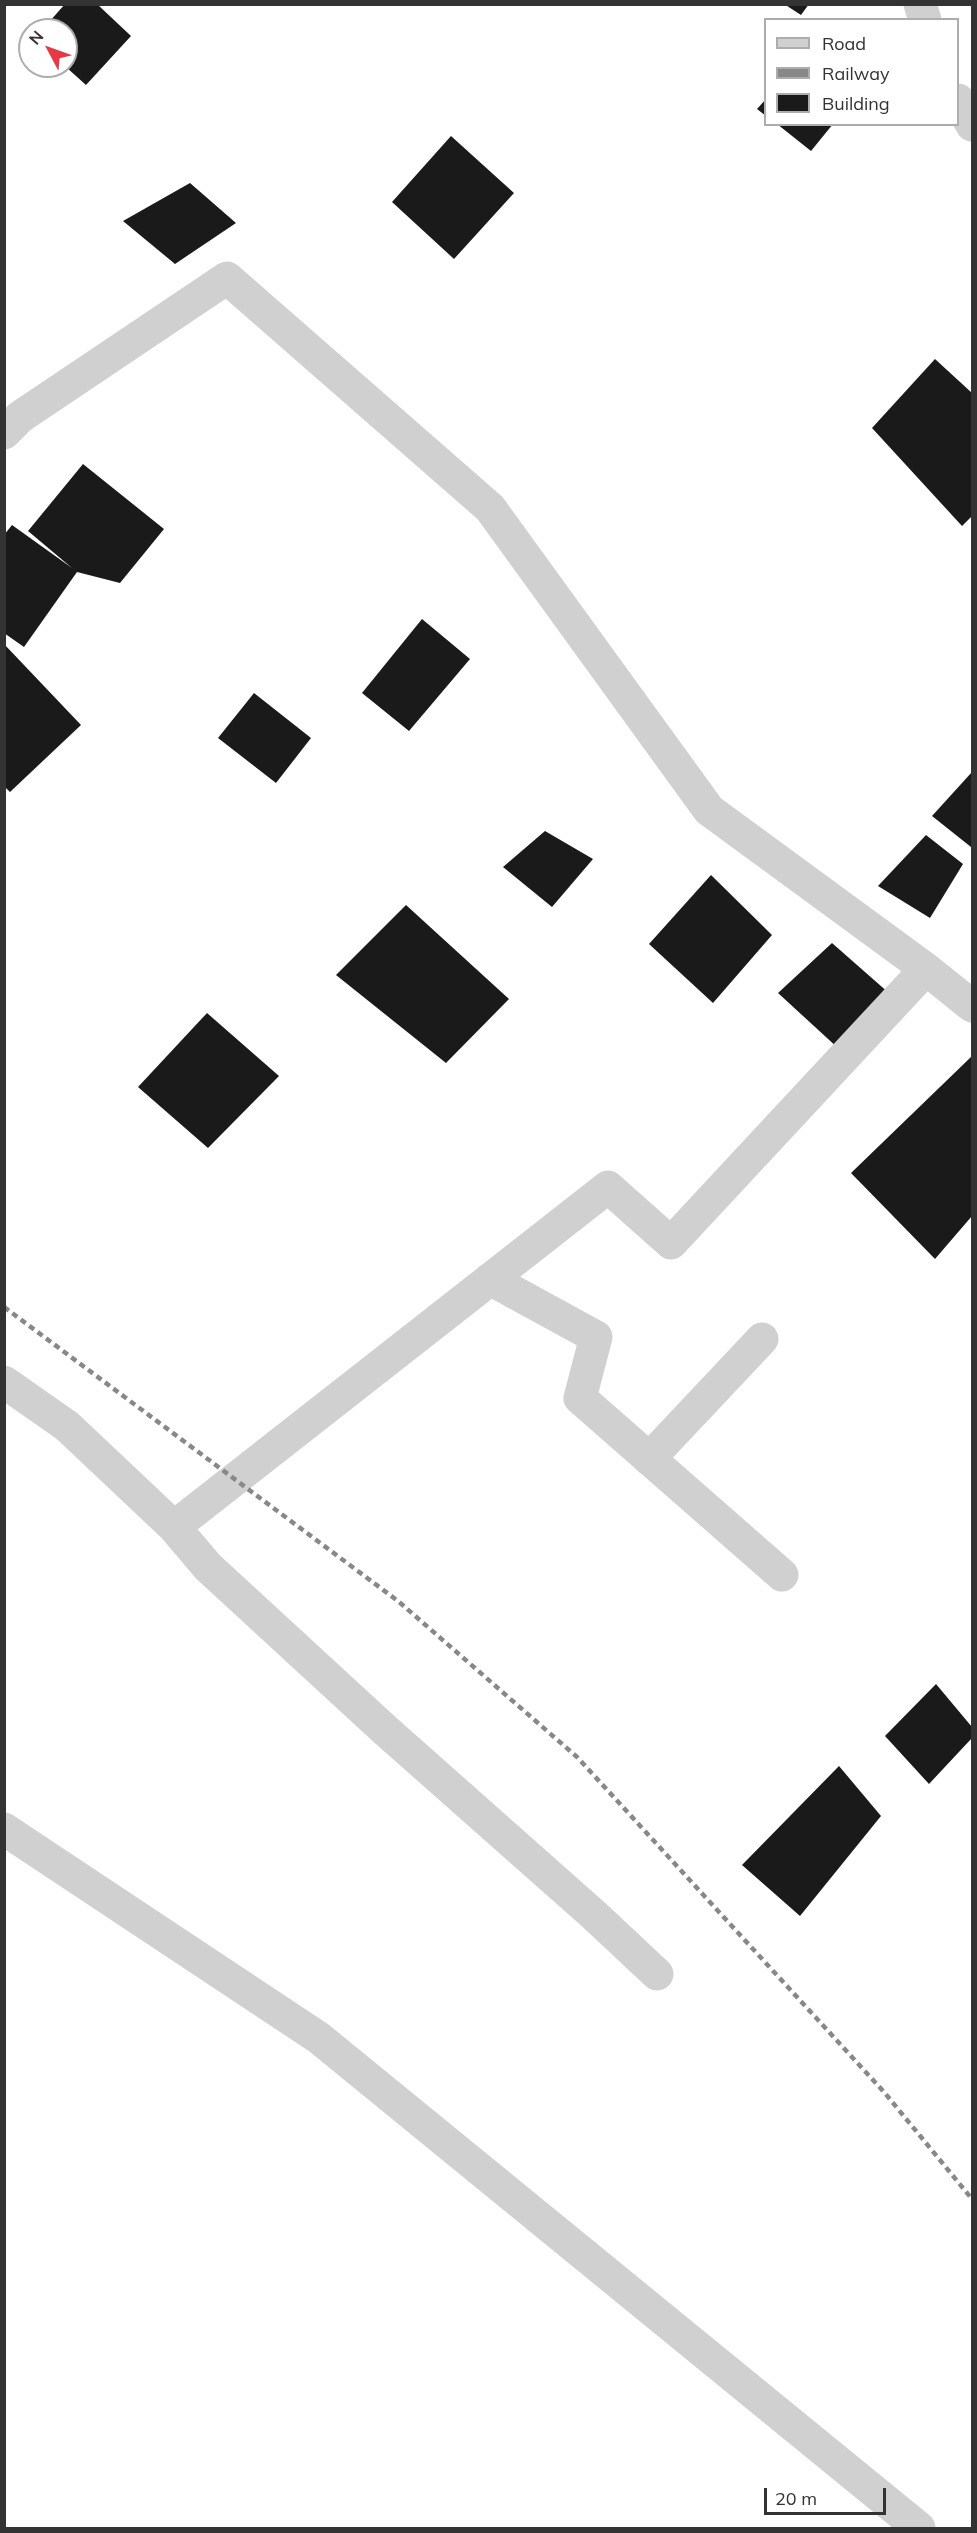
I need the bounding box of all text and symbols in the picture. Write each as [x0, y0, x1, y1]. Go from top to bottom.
north arrow [18, 18, 78, 78]
legend [764, 18, 959, 126]
text: N [24, 26, 47, 49]
text: Road [822, 32, 866, 55]
text: Railway [822, 62, 890, 85]
text: Building [822, 92, 890, 115]
scale bar [767, 2476, 888, 2514]
text: 20 m [775, 2487, 817, 2510]

